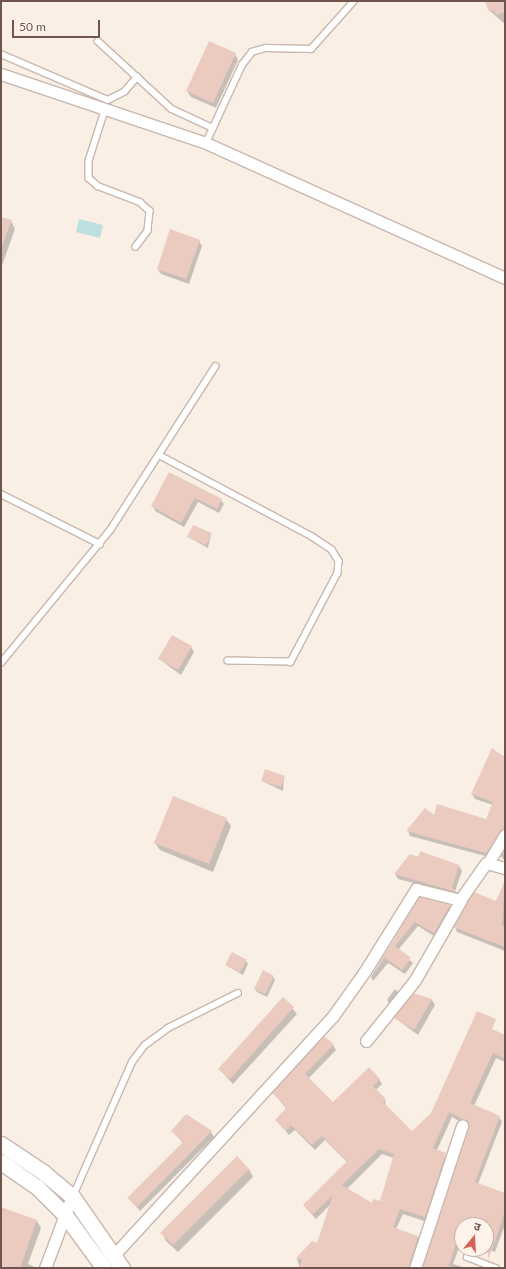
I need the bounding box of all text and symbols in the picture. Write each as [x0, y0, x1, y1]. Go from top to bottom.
scale bar [14, 12, 102, 38]
text: 50 m [19, 19, 46, 34]
north arrow [454, 1217, 494, 1257]
text: उ [472, 1219, 483, 1233]

